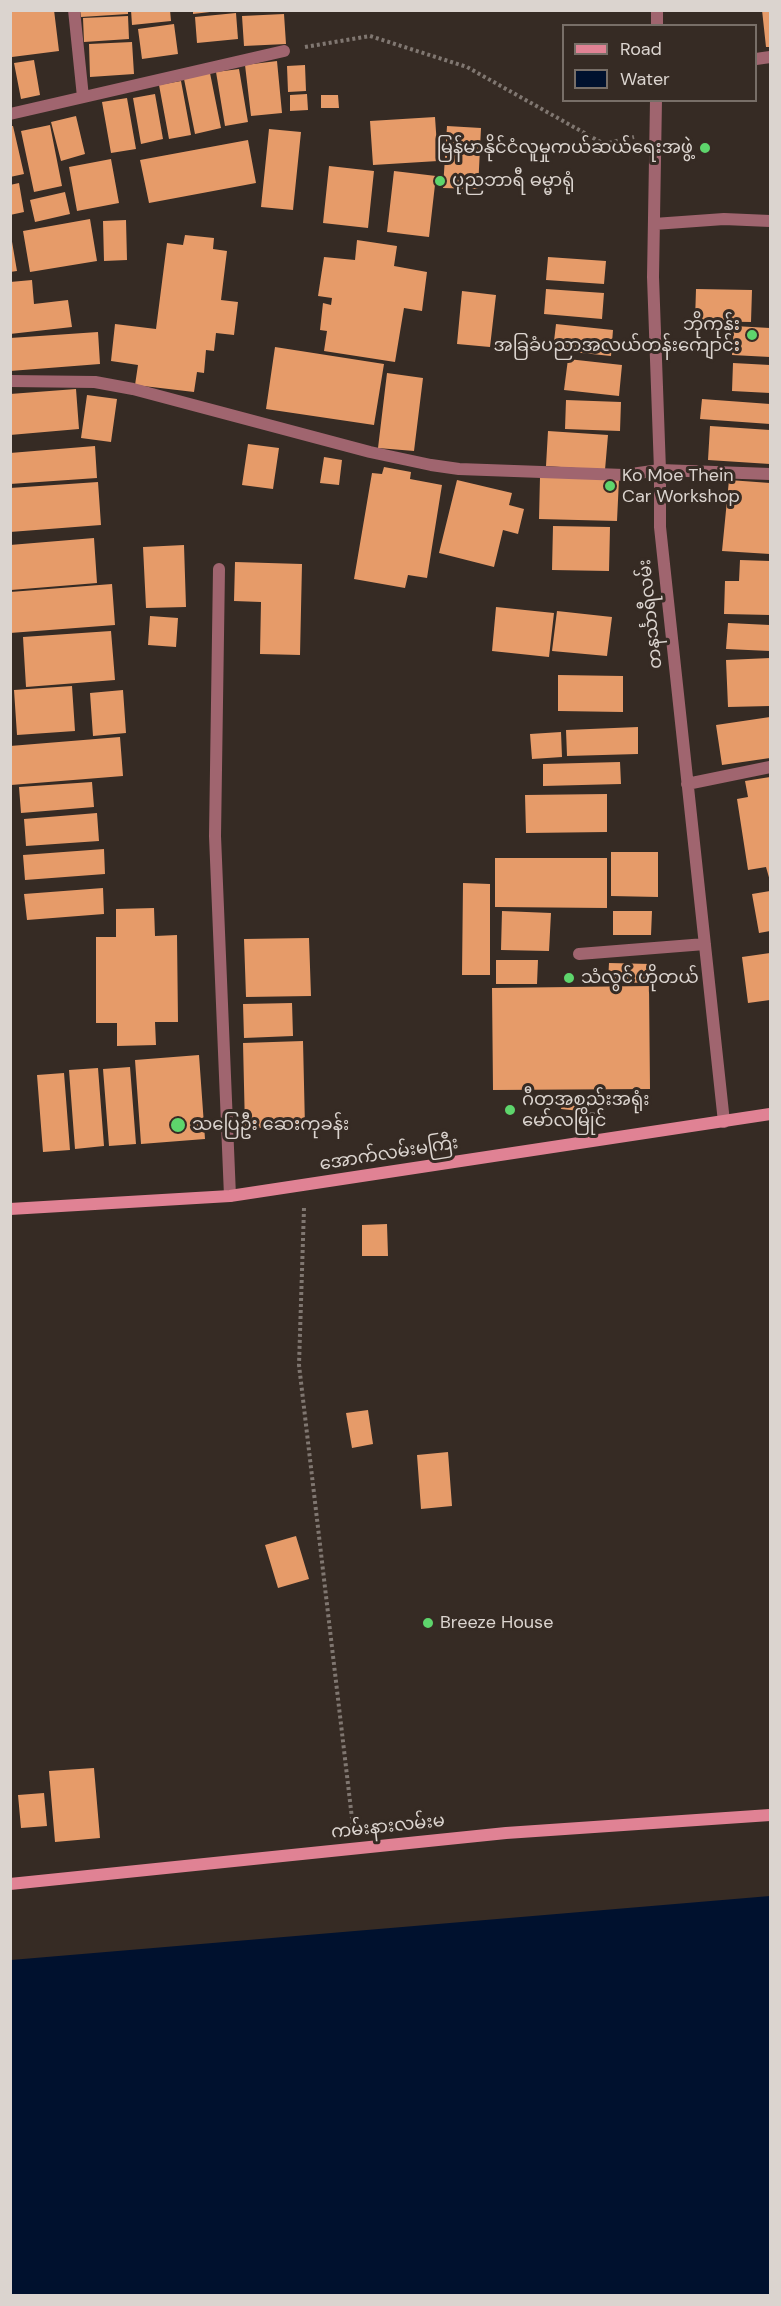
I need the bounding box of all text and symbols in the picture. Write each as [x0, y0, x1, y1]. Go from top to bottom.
legend [562, 24, 757, 102]
text: Road [620, 37, 662, 61]
text: Water [620, 67, 670, 91]
place label: မြန်မာနိုင်ငံလူမှုကယ်ဆယ်ရေးအဖွဲ့ [437, 137, 693, 159]
marker: မြန်မာနိုင်ငံလူမှုကယ်ဆယ်ရေးအဖွဲ့ [698, 141, 712, 155]
place label: ပုညဘာရီ ဓမ္မာရုံ [452, 170, 574, 192]
marker: ပုညဘာရီ ဓမ္မာရုံ [433, 174, 447, 188]
place label: ဘိုကုန်း အခြခံပညာအလယ်တန်းကျောင်း [493, 314, 740, 356]
marker: ဘိုကုန်း အခြခံပညာအလယ်တန်းကျောင်း [745, 328, 759, 342]
place label: Ko Moe Thein Car Workshop [622, 465, 740, 508]
marker: Ko Moe Thein Car Workshop [603, 479, 617, 493]
street label: တနင်္သာရီလမ်း [635, 558, 667, 670]
place label: သံလွင် ဟိုတယ် [581, 967, 699, 989]
marker: သံလွင် ဟိုတယ် [562, 971, 576, 985]
place label: ဂီတအစည်းအရုံး မော်လမြိုင် [522, 1089, 649, 1132]
marker: ဂီတအစည်းအရုံး မော်လမြိုင် [503, 1103, 517, 1117]
place label: သပြေဦး ဆေးကုခန်း [192, 1114, 349, 1136]
marker: သပြေဦး ဆေးကုခန်း [169, 1116, 187, 1134]
street label: အောက်လမ်းမကြီး [318, 1132, 460, 1176]
place label: Breeze House [440, 1612, 553, 1634]
marker: Breeze House [421, 1616, 435, 1630]
street label: ကမ်းနားလမ်းမ [330, 1810, 446, 1844]

